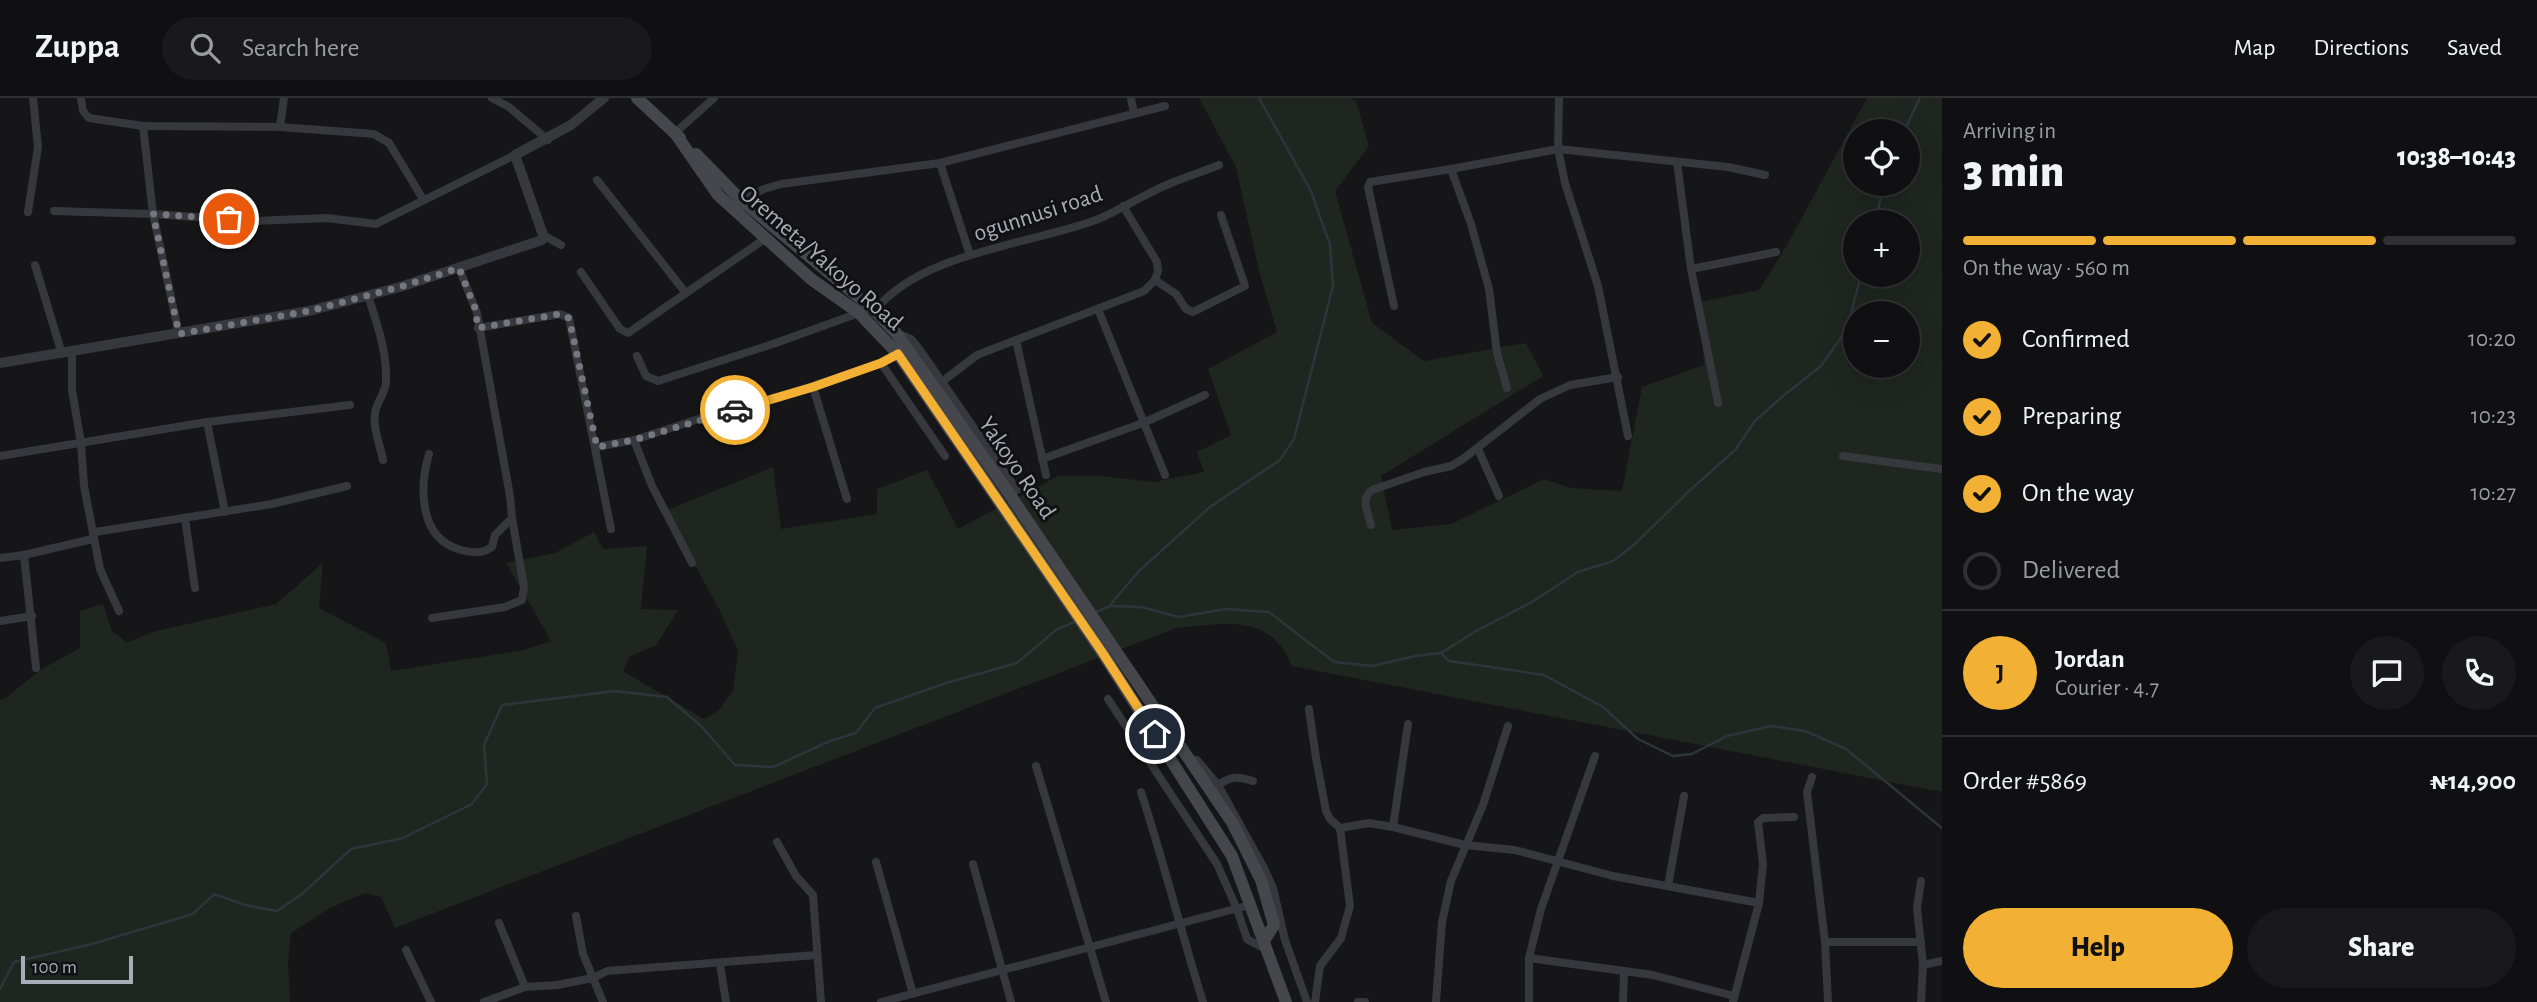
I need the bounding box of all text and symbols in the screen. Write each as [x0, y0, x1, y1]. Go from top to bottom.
search box [162, 17, 652, 80]
icon: search [186, 29, 224, 67]
text: Zuppa [35, 31, 120, 64]
text: Search here [242, 35, 359, 61]
text: Map [2233, 36, 2275, 60]
text: Directions [2313, 36, 2409, 60]
text: Saved [2447, 36, 2502, 60]
map controls [1843, 119, 1920, 378]
button: locate [1843, 119, 1920, 196]
text: Arriving in [1963, 120, 2056, 143]
text: 10:38–10:43 [2397, 144, 2516, 170]
text: 3 min [1963, 149, 2064, 195]
street label: Oremeta/Yakoyo Road [735, 181, 907, 335]
street label: ogunnusi road [971, 182, 1105, 246]
pin [199, 189, 259, 249]
icon: bag [210, 200, 248, 238]
button: + [1843, 210, 1920, 287]
text: On the way · 560 m [1963, 257, 2130, 280]
button: − [1843, 301, 1920, 378]
icon: check [1963, 321, 2001, 359]
text: Confirmed [2022, 326, 2130, 352]
text: 10:20 [2468, 328, 2516, 351]
courier [700, 375, 770, 445]
icon: car [716, 391, 754, 429]
icon: check [1963, 398, 2001, 436]
text: Preparing [2022, 403, 2121, 429]
text: 10:23 [2471, 405, 2516, 428]
street label: Yakoyo Road [974, 413, 1060, 523]
icon: check [1963, 475, 2001, 513]
text: On the way [2022, 480, 2134, 506]
text: 10:27 [2471, 482, 2516, 505]
text: Delivered [2022, 557, 2120, 583]
button: chat [2350, 636, 2424, 710]
button: phone [2442, 636, 2516, 710]
text: Jordan [2055, 646, 2125, 672]
text: J [1996, 660, 2004, 686]
text: Courier · 4.7 [2055, 677, 2159, 700]
pin [1125, 704, 1185, 764]
icon: home [1136, 715, 1174, 753]
text: Order #5869 [1963, 768, 2087, 794]
text: ₦14,900 [2430, 768, 2516, 794]
button: Help [1963, 908, 2233, 988]
button: Share [2247, 908, 2516, 988]
scale bar [21, 953, 133, 985]
text: 100 m [32, 958, 77, 977]

